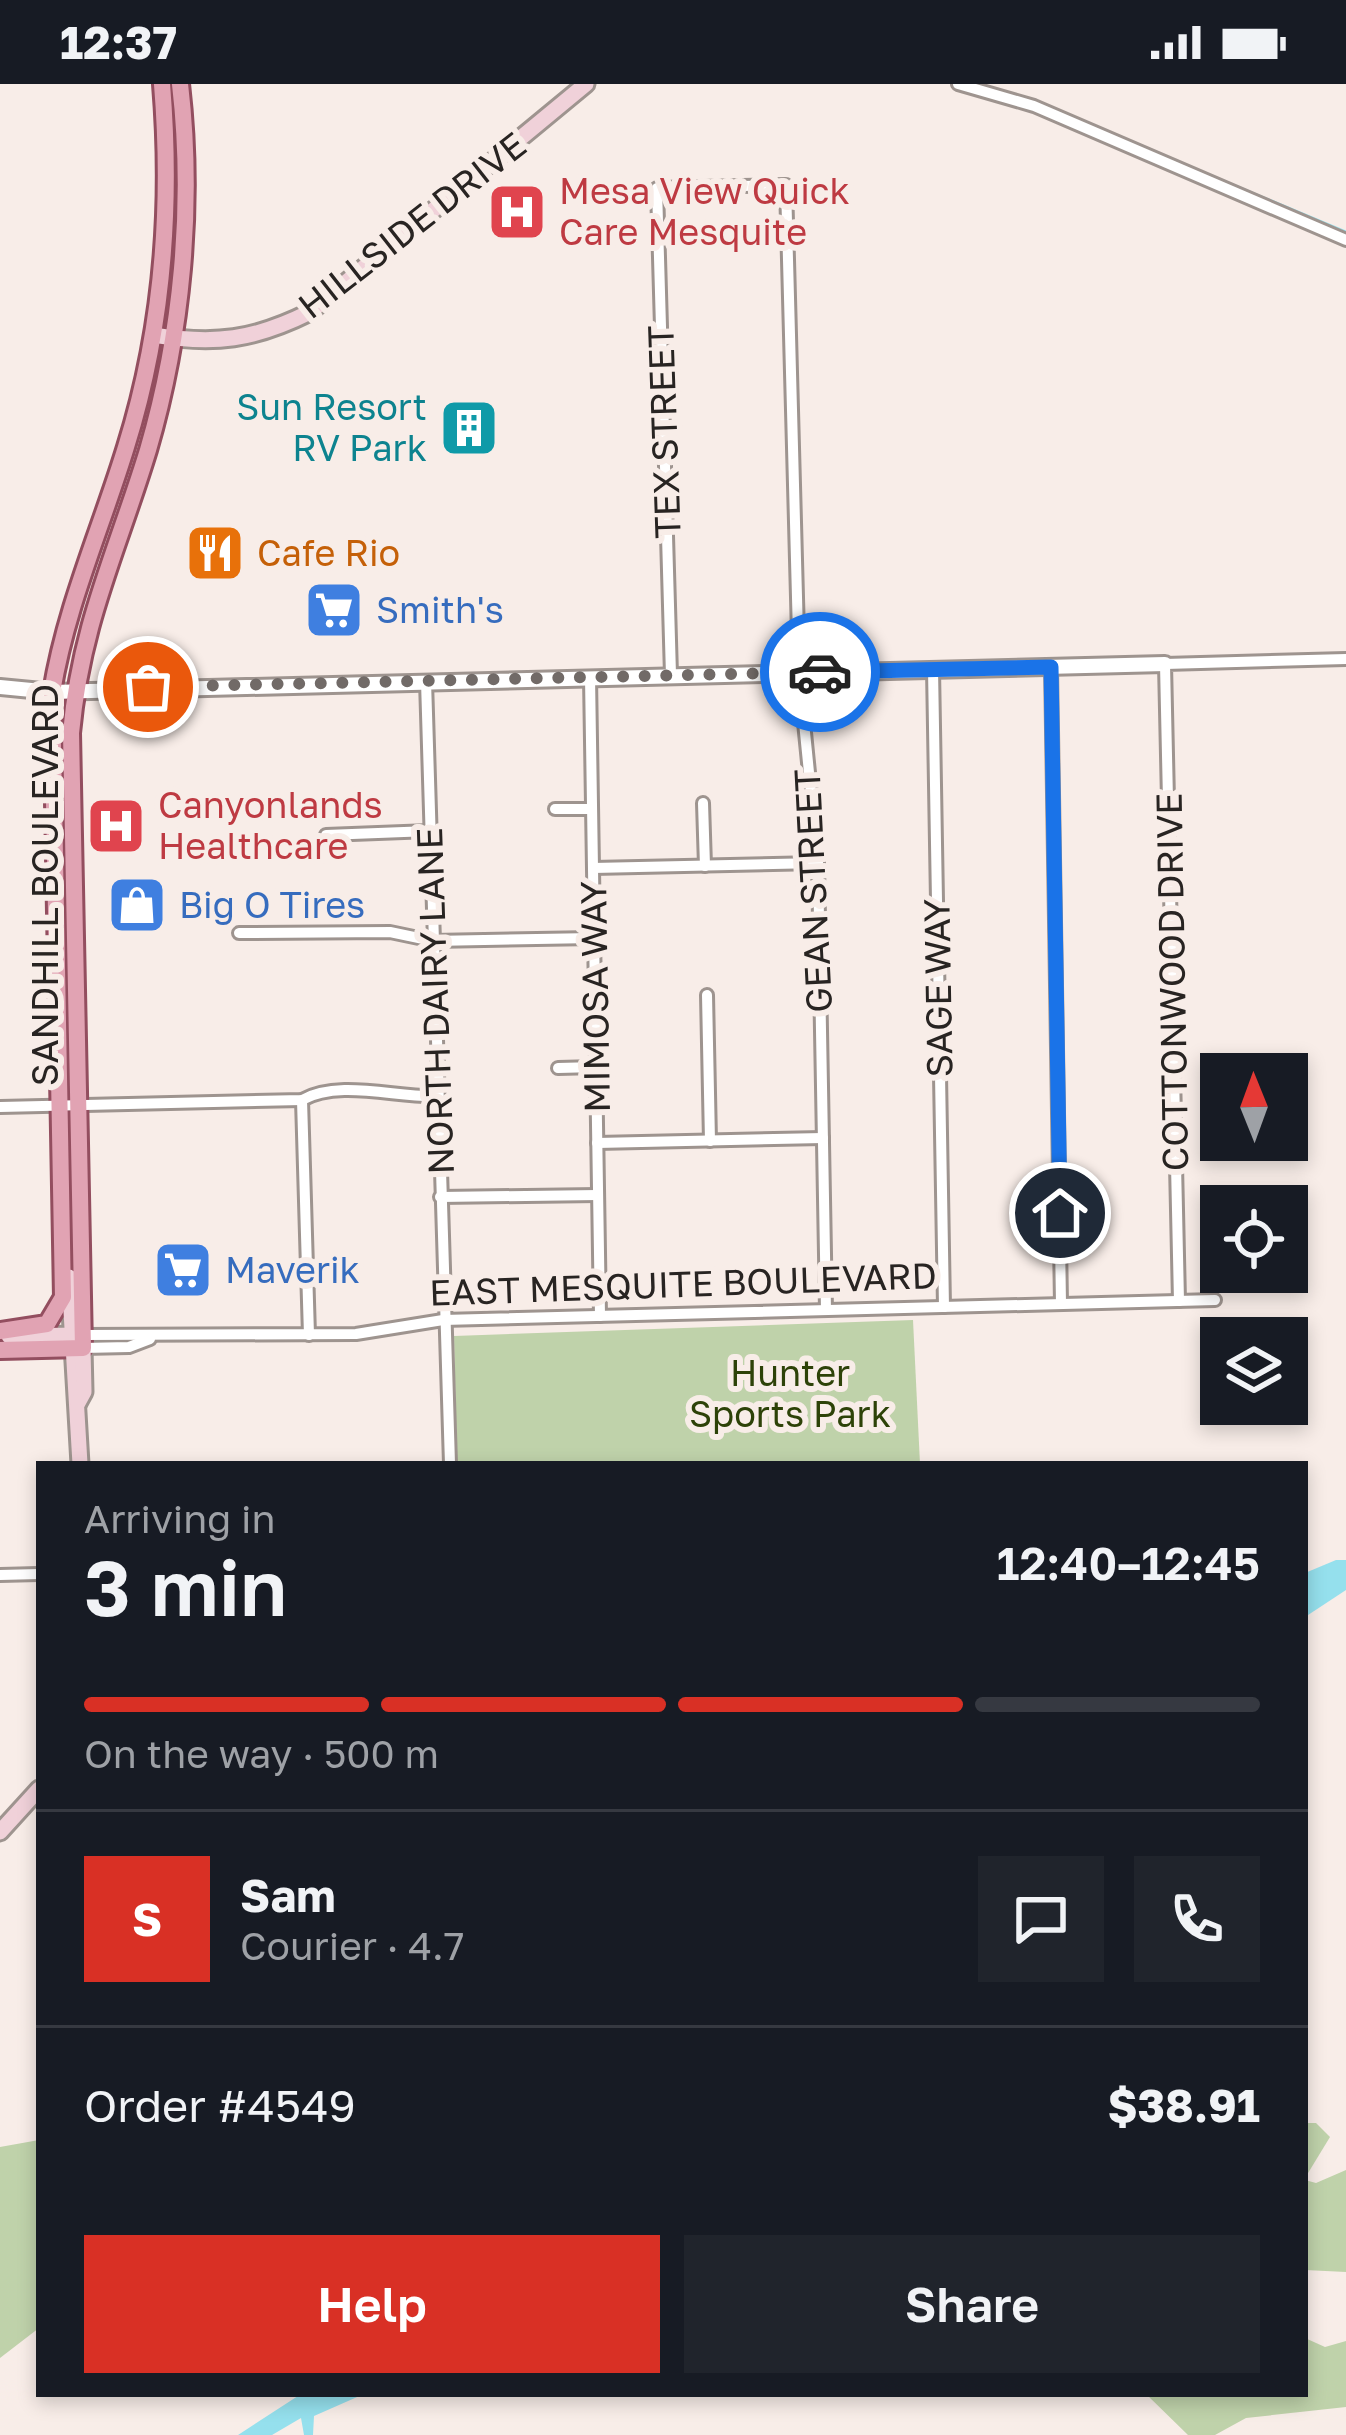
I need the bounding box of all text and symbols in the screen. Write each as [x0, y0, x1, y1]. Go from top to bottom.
text: 12:37 [60, 15, 177, 69]
street label: HILLSIDE DRIVE [289, 123, 534, 327]
place label: Mesa View Quick Care Mesquite [559, 169, 850, 253]
hospital icon: Mesa View Quick Care Mesquite [486, 181, 548, 243]
street label: TEX STREET [638, 325, 689, 539]
place label: Sun Resort RV Park [236, 385, 427, 469]
building icon: Sun Resort RV Park [438, 397, 500, 459]
restaurant icon: Cafe Rio [184, 522, 246, 584]
place label: Cafe Rio [257, 531, 400, 574]
supermarket icon: Smith's [303, 579, 365, 641]
place label: Smith's [376, 588, 504, 631]
courier [760, 612, 880, 732]
pin [97, 636, 199, 738]
icon: car [787, 639, 853, 705]
icon: bag [115, 654, 181, 720]
street label: SANDHILL BOULEVARD [23, 684, 66, 1086]
street label: GEAN STREET [785, 768, 840, 1014]
place label: Canyonlands Healthcare [158, 783, 383, 867]
street label: COTTONWOOD DRIVE [1147, 792, 1196, 1172]
hospital icon: Canyonlands Healthcare [85, 795, 147, 857]
street label: NORTH DAIRY LANE [407, 827, 462, 1175]
shop icon: Big O Tires [106, 874, 168, 936]
street label: MIMOSA WAY [571, 881, 618, 1113]
place label: Big O Tires [179, 883, 365, 926]
street label: SAGE WAY [914, 898, 961, 1078]
north arrow [1200, 1053, 1308, 1161]
map controls [1200, 1053, 1308, 1425]
pin [1009, 1162, 1111, 1264]
icon: home [1027, 1180, 1093, 1246]
button: locate [1200, 1185, 1308, 1293]
supermarket icon: Maverik [152, 1239, 214, 1301]
place label: Maverik [225, 1248, 360, 1291]
street label: EAST MESQUITE BOULEVARD [429, 1253, 937, 1314]
button: layers [1200, 1317, 1308, 1425]
park label: Hunter Sports Park [689, 1351, 891, 1435]
text: Arriving in [84, 1495, 275, 1542]
text: 12:40–12:45 [997, 1536, 1260, 1590]
text: 3 min [84, 1540, 287, 1633]
text: On the way · 500 m [84, 1730, 439, 1777]
button: chat [978, 1856, 1104, 1982]
button: phone [1134, 1856, 1260, 1982]
text: Sam [240, 1868, 336, 1922]
text: S [132, 1892, 162, 1946]
text: Courier · 4.7 [240, 1922, 464, 1969]
text: Order #4549 [84, 2078, 356, 2132]
text: $38.91 [1107, 2078, 1260, 2132]
button: Help [84, 2235, 660, 2373]
button: Share [684, 2235, 1260, 2373]

